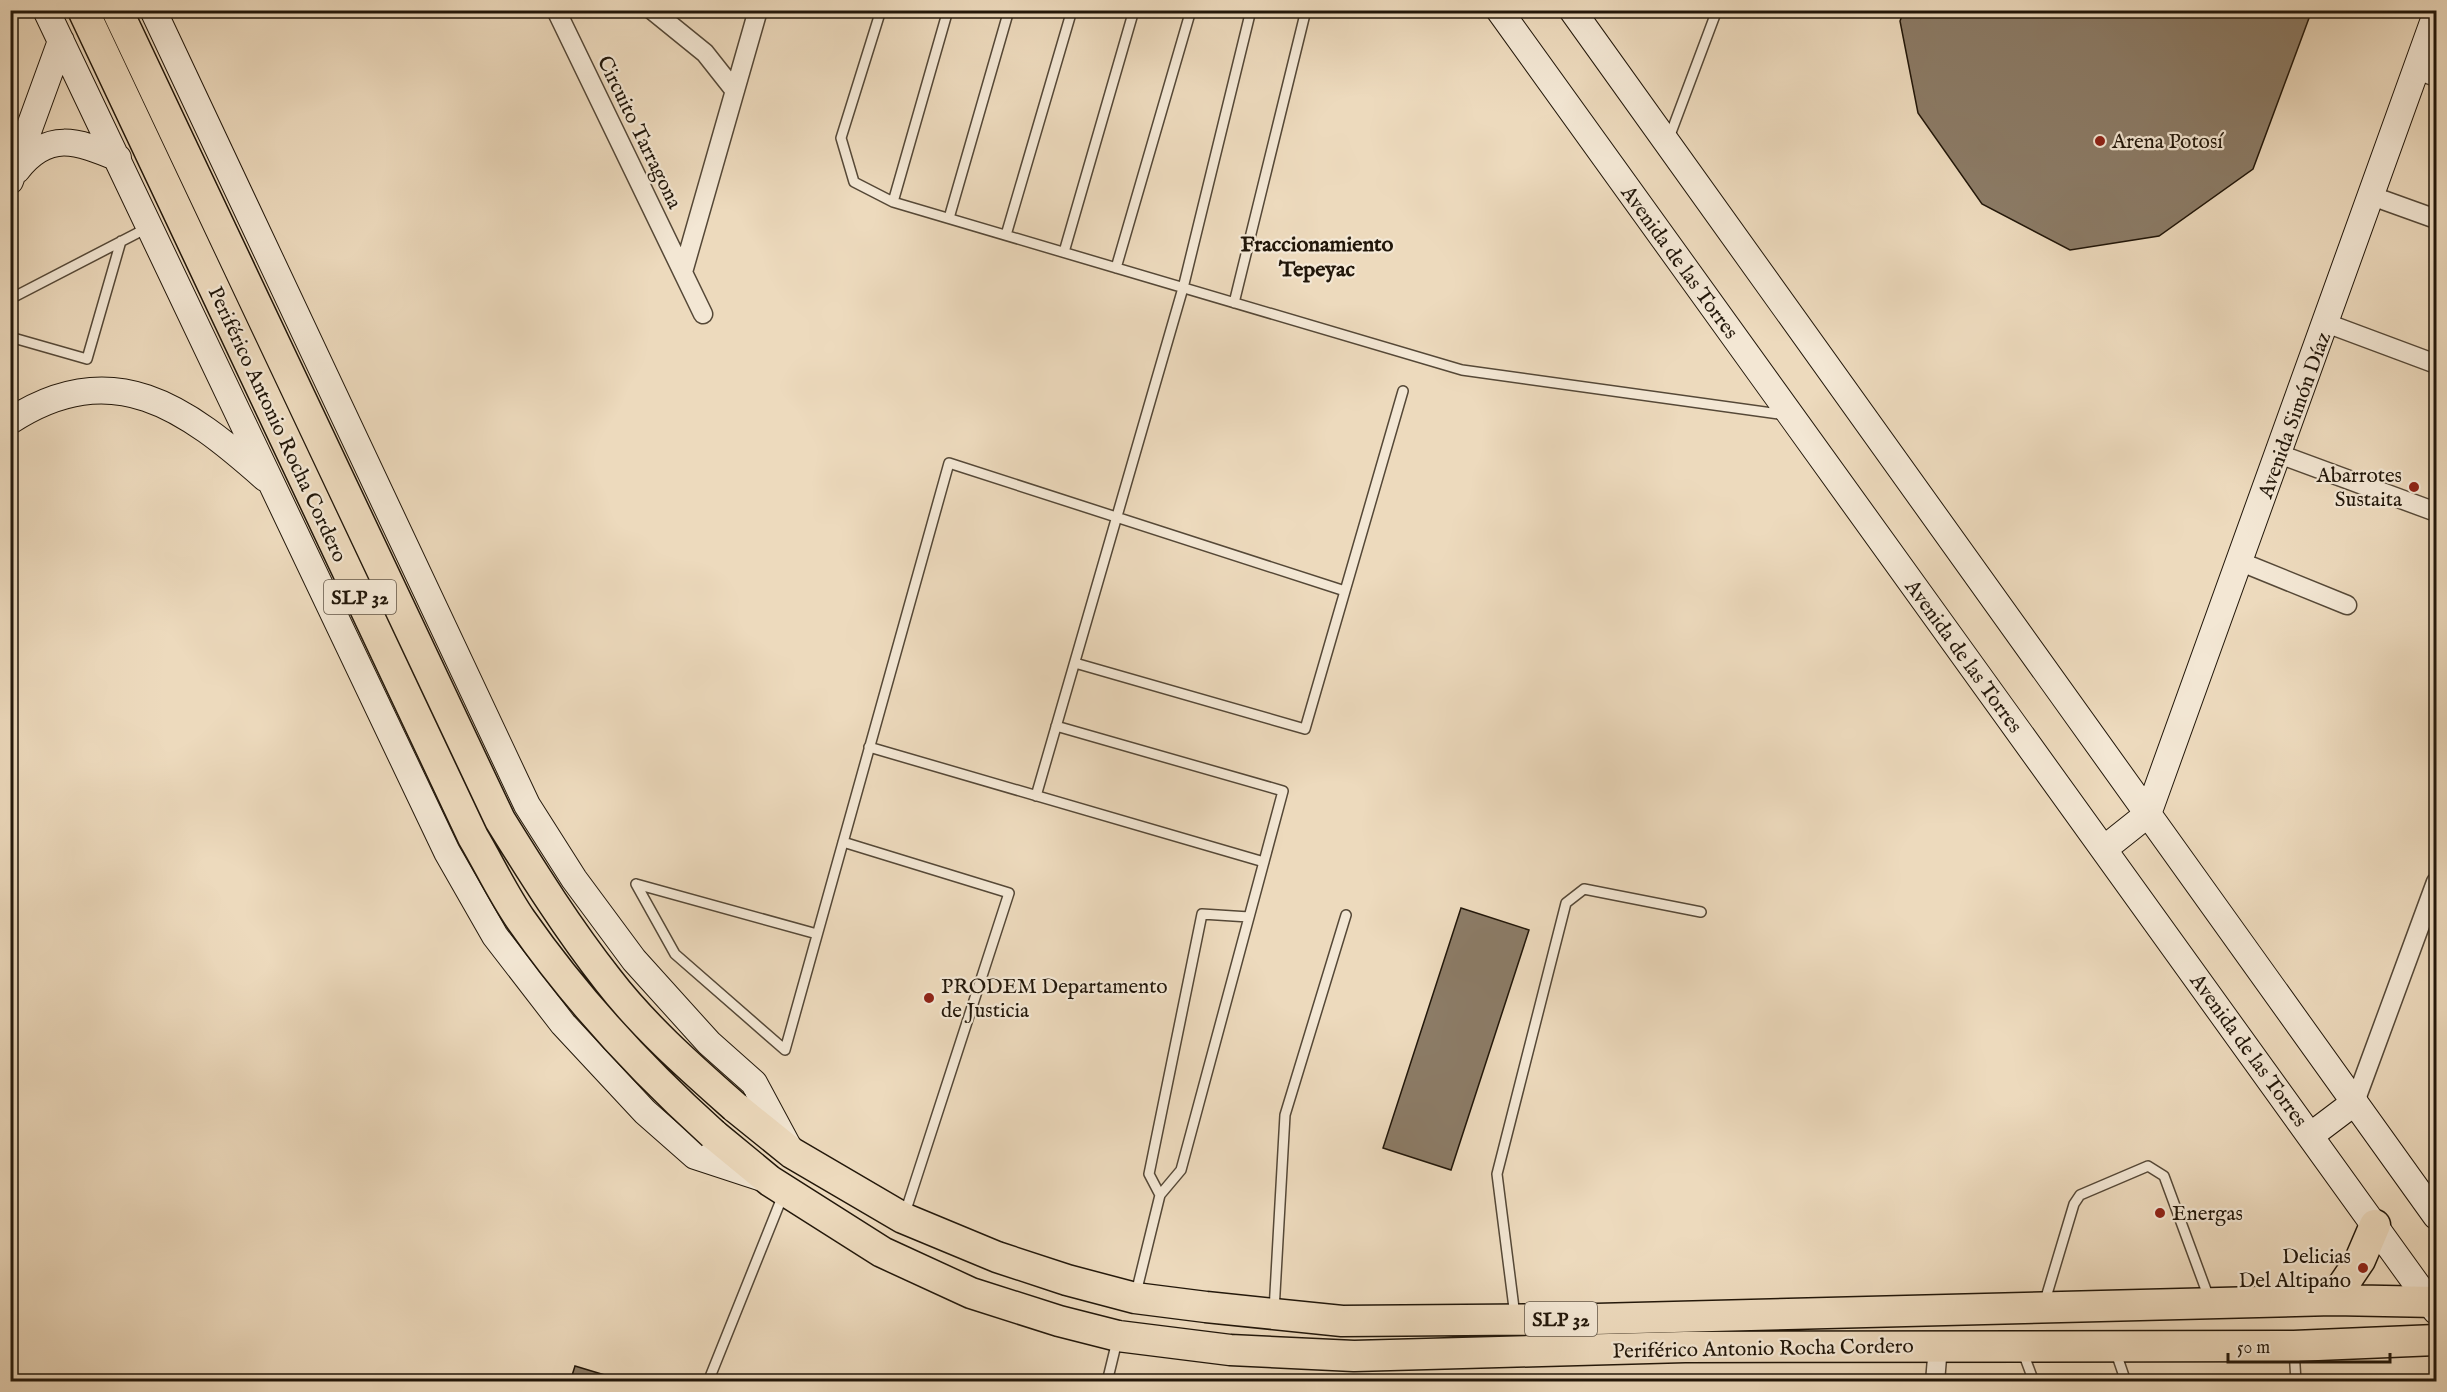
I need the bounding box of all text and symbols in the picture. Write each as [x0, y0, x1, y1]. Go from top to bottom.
street label: Circuito Tarragona [590, 52, 688, 214]
place label: Arena Potosí [2111, 129, 2224, 156]
marker: Arena Potosí [2093, 134, 2107, 148]
street label: Avenida de las Torres [1613, 180, 1744, 345]
district label: Fraccionamiento Tepeyac [1241, 231, 1394, 284]
street label: Periférico Antonio Rocha Cordero [201, 282, 353, 567]
street label: Avenida Simón Díaz [2252, 328, 2338, 503]
place label: Abarrotes Sustaita [2316, 463, 2403, 514]
marker: Abarrotes Sustaita [2407, 480, 2421, 494]
street label: Avenida de las Torres [1897, 574, 2028, 739]
road number: SLP 32 [324, 580, 396, 614]
street label: Avenida de las Torres [2182, 968, 2313, 1133]
place label: PRODEM Departamento de Justicia [941, 974, 1168, 1025]
marker: PRODEM Departamento de Justicia [922, 991, 936, 1005]
place label: Energas [2172, 1201, 2243, 1228]
marker: Energas [2153, 1206, 2167, 1220]
place label: Delicias Del Altipano [2238, 1244, 2351, 1295]
marker: Delicias Del Altipano [2356, 1261, 2370, 1275]
road number: SLP 32 [1525, 1302, 1597, 1336]
scale bar [2228, 1326, 2390, 1364]
street label: Periférico Antonio Rocha Cordero [1612, 1333, 1914, 1366]
text: 50 m [2237, 1337, 2270, 1360]

